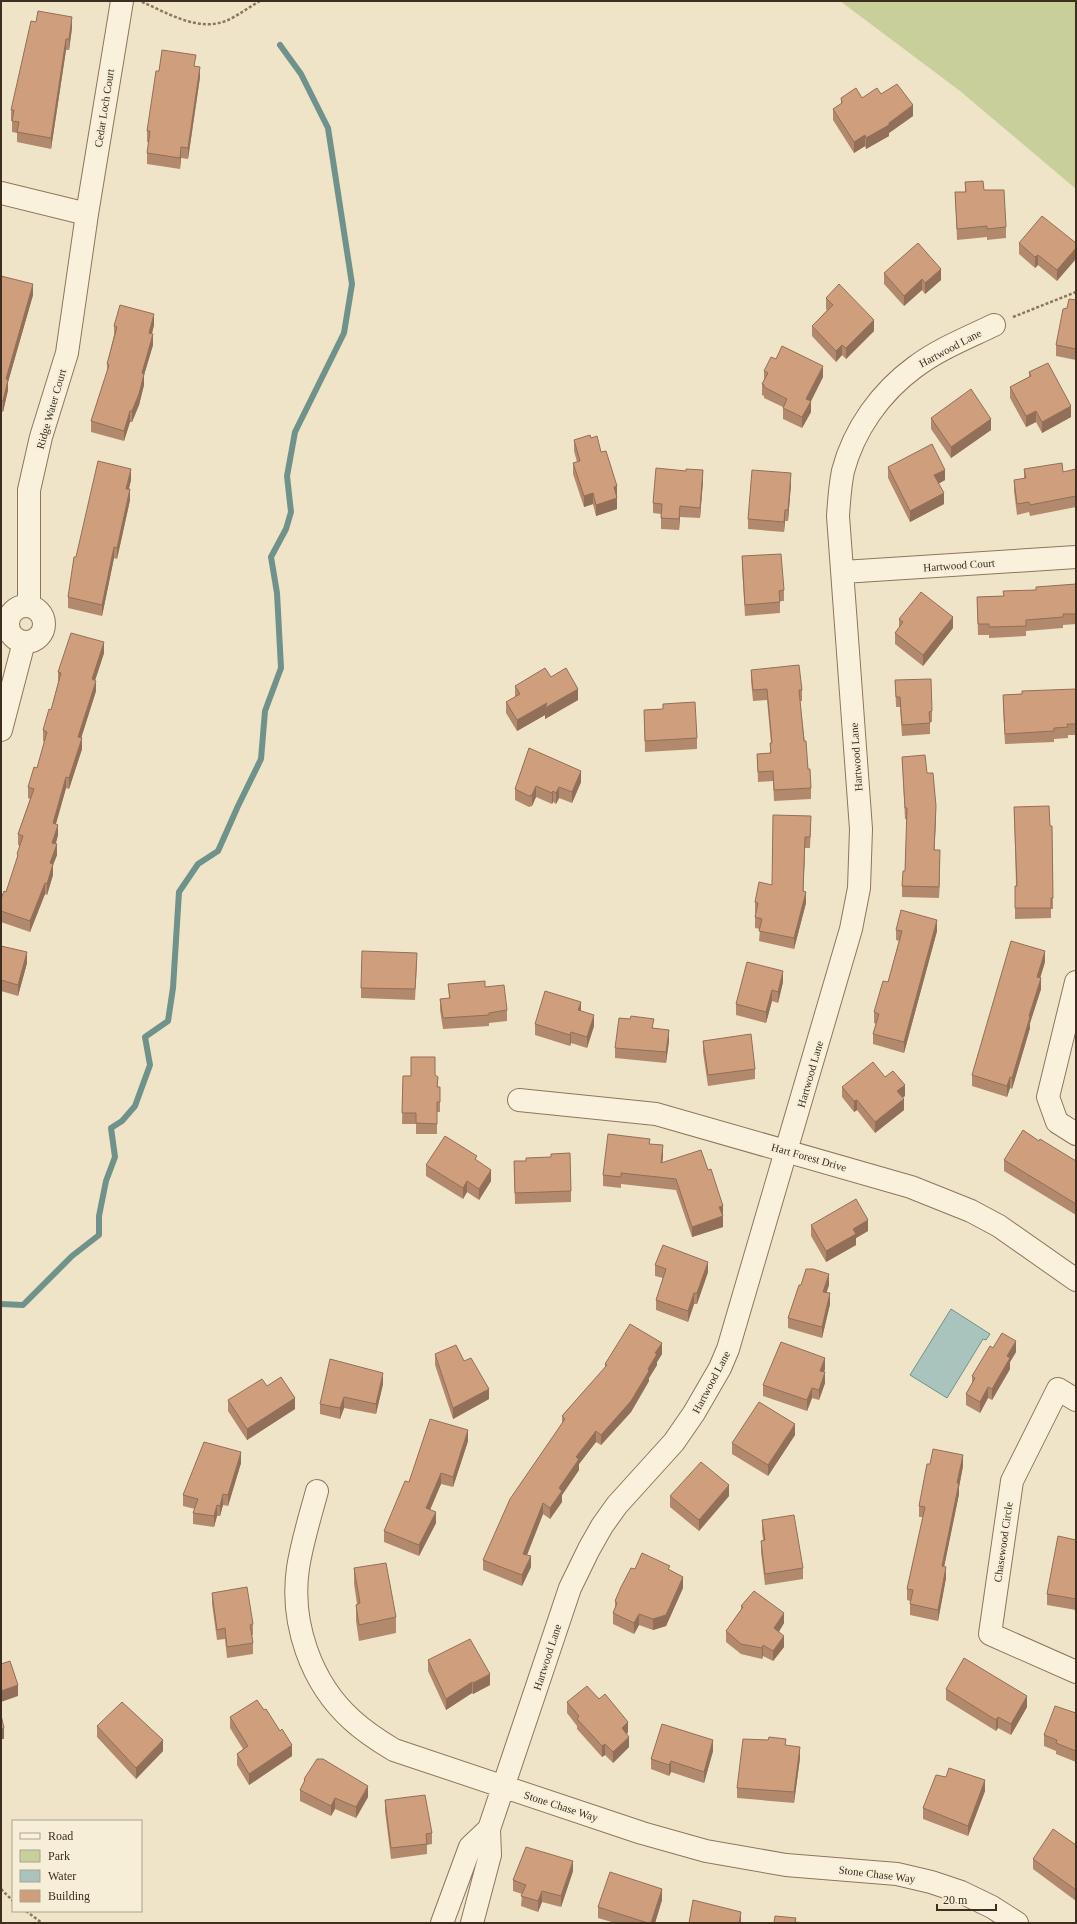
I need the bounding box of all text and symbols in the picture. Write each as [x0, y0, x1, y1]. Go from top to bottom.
street label: Cedar Loch Court [92, 68, 116, 148]
street label: Hartwood Lane [917, 327, 983, 369]
street label: Ridge Water Court [34, 368, 68, 450]
street label: Hartwood Court [923, 557, 995, 573]
street label: Hartwood Lane [848, 722, 864, 792]
street label: Hartwood Lane [795, 1039, 825, 1109]
street label: Hart Forest Drive [770, 1141, 848, 1173]
street label: Hartwood Lane [690, 1349, 732, 1415]
street label: Chasewood Circle [991, 1501, 1015, 1583]
street label: Hartwood Lane [531, 1622, 563, 1692]
street label: Stone Chase Way [522, 1788, 600, 1824]
legend [12, 1820, 142, 1912]
text: Road [48, 1829, 73, 1843]
text: Park [48, 1849, 70, 1863]
street label: Stone Chase Way [838, 1863, 917, 1885]
text: Water [48, 1869, 76, 1883]
scale bar [937, 1886, 996, 1912]
text: Building [48, 1889, 90, 1903]
text: 20 m [943, 1893, 968, 1907]

